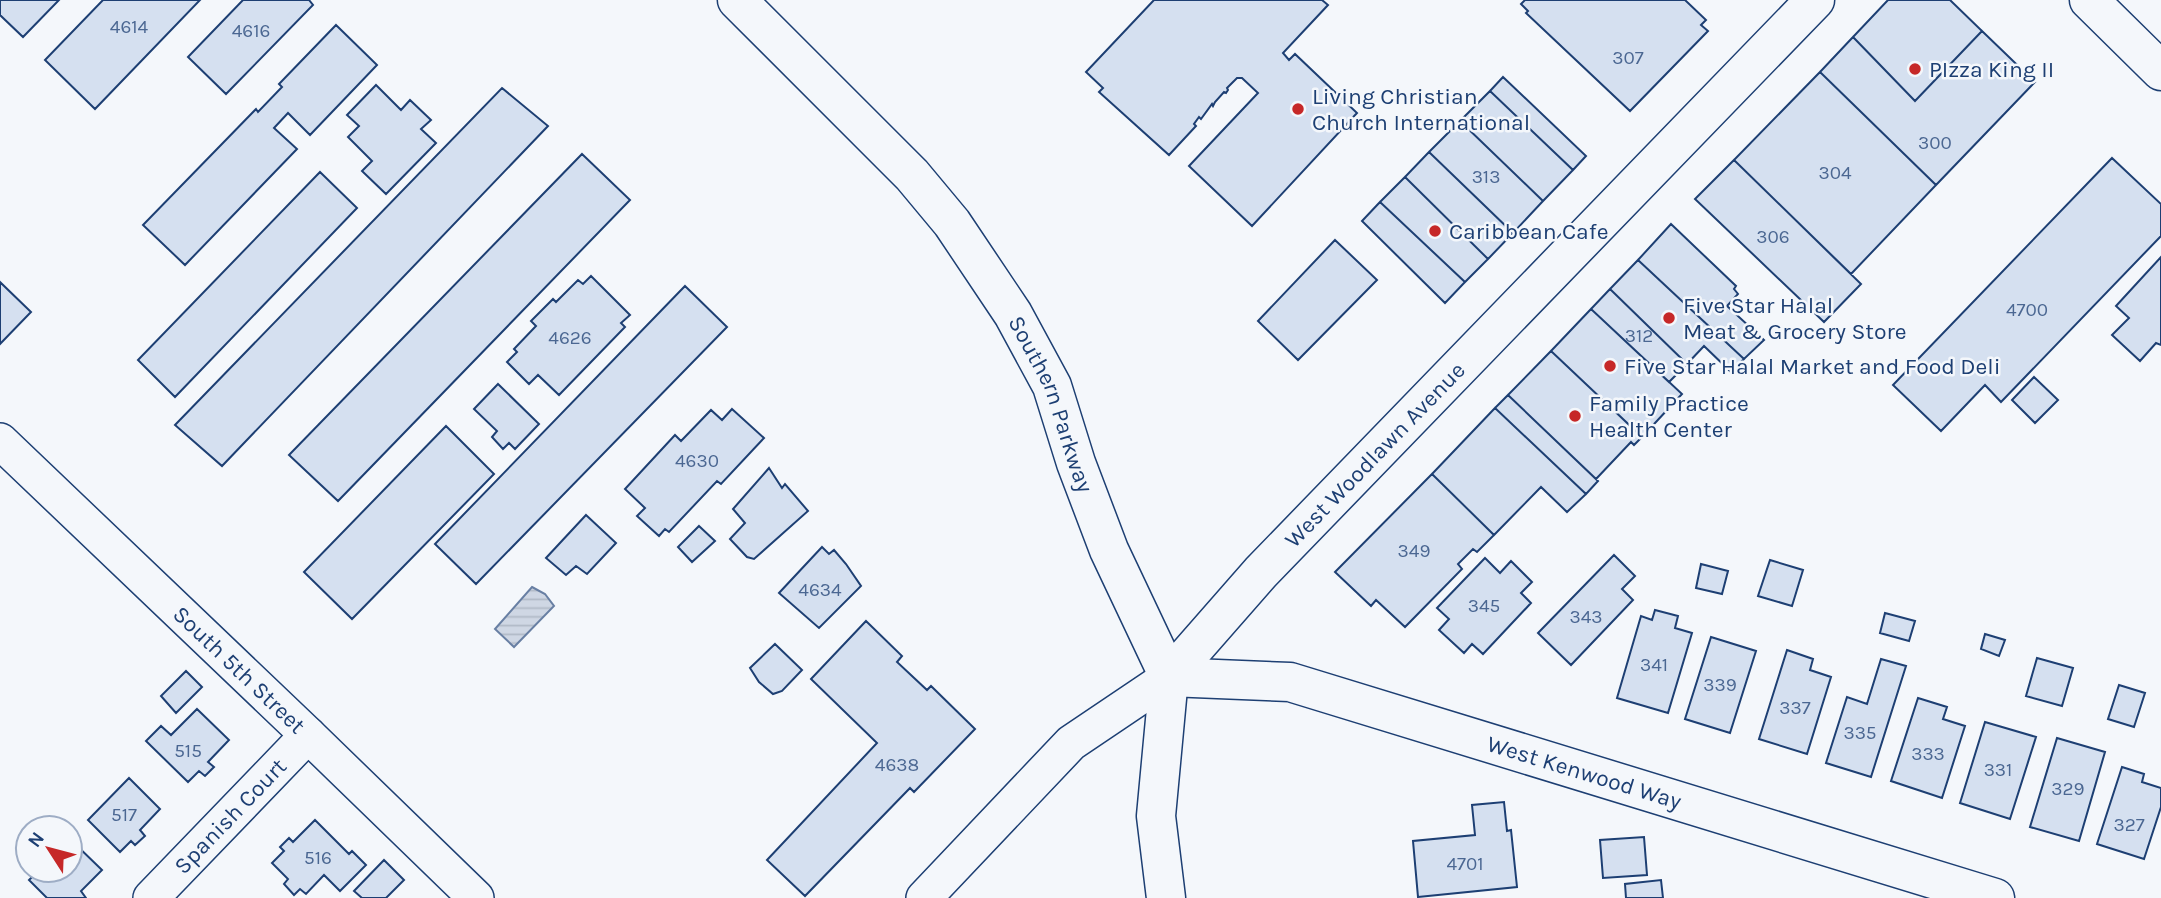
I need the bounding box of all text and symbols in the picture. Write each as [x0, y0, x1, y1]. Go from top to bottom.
house number: 4614 [110, 16, 149, 38]
house number: 4616 [232, 20, 270, 42]
house number: 307 [1612, 47, 1644, 69]
place label: PIzza King II [1929, 56, 2054, 83]
marker: PIzza King II [1907, 61, 1923, 77]
place label: Living Christian Church International [1312, 83, 1530, 136]
marker: Living Christian Church International [1290, 101, 1306, 117]
house number: 300 [1918, 132, 1952, 154]
house number: 304 [1818, 162, 1852, 184]
house number: 313 [1472, 166, 1500, 188]
place label: Caribbean Cafe [1449, 218, 1608, 245]
marker: Caribbean Cafe [1427, 223, 1443, 239]
house number: 306 [1756, 226, 1790, 248]
place label: Five Star Halal Meat & Grocery Store [1683, 292, 1907, 345]
house number: 4700 [2006, 299, 2048, 321]
marker: Five Star Halal Meat & Grocery Store [1661, 310, 1677, 326]
street label: Southern Parkway [1003, 311, 1100, 497]
house number: 312 [1625, 325, 1653, 347]
house number: 4626 [548, 327, 592, 349]
place label: Five Star Halal Market and Food Deli [1624, 353, 2001, 380]
street label: West Woodlawn Avenue [1279, 356, 1470, 553]
marker: Five Star Halal Market and Food Deli [1602, 358, 1618, 374]
place label: Family Practice Health Center [1589, 390, 1749, 443]
marker: Family Practice Health Center [1567, 408, 1583, 424]
house number: 4630 [675, 450, 719, 472]
house number: 349 [1398, 540, 1430, 562]
house number: 4634 [798, 579, 842, 601]
house number: 345 [1468, 595, 1500, 617]
street label: South 5th Street [168, 600, 311, 739]
house number: 343 [1569, 606, 1603, 628]
house number: 341 [1640, 654, 1668, 676]
house number: 339 [1703, 674, 1737, 696]
house number: 337 [1779, 697, 1811, 719]
house number: 335 [1843, 722, 1877, 744]
street label: West Kenwood Way [1484, 730, 1685, 815]
house number: 515 [174, 740, 202, 762]
house number: 333 [1911, 743, 1945, 765]
street label: Spanish Court [168, 752, 292, 879]
house number: 4638 [875, 754, 919, 776]
house number: 331 [1984, 759, 2012, 781]
house number: 329 [2051, 778, 2085, 800]
house number: 517 [111, 804, 137, 826]
north arrow [14, 814, 84, 884]
house number: 327 [2113, 814, 2145, 836]
text: N [23, 828, 49, 852]
house number: 516 [304, 847, 332, 869]
house number: 4701 [1446, 853, 1484, 875]

